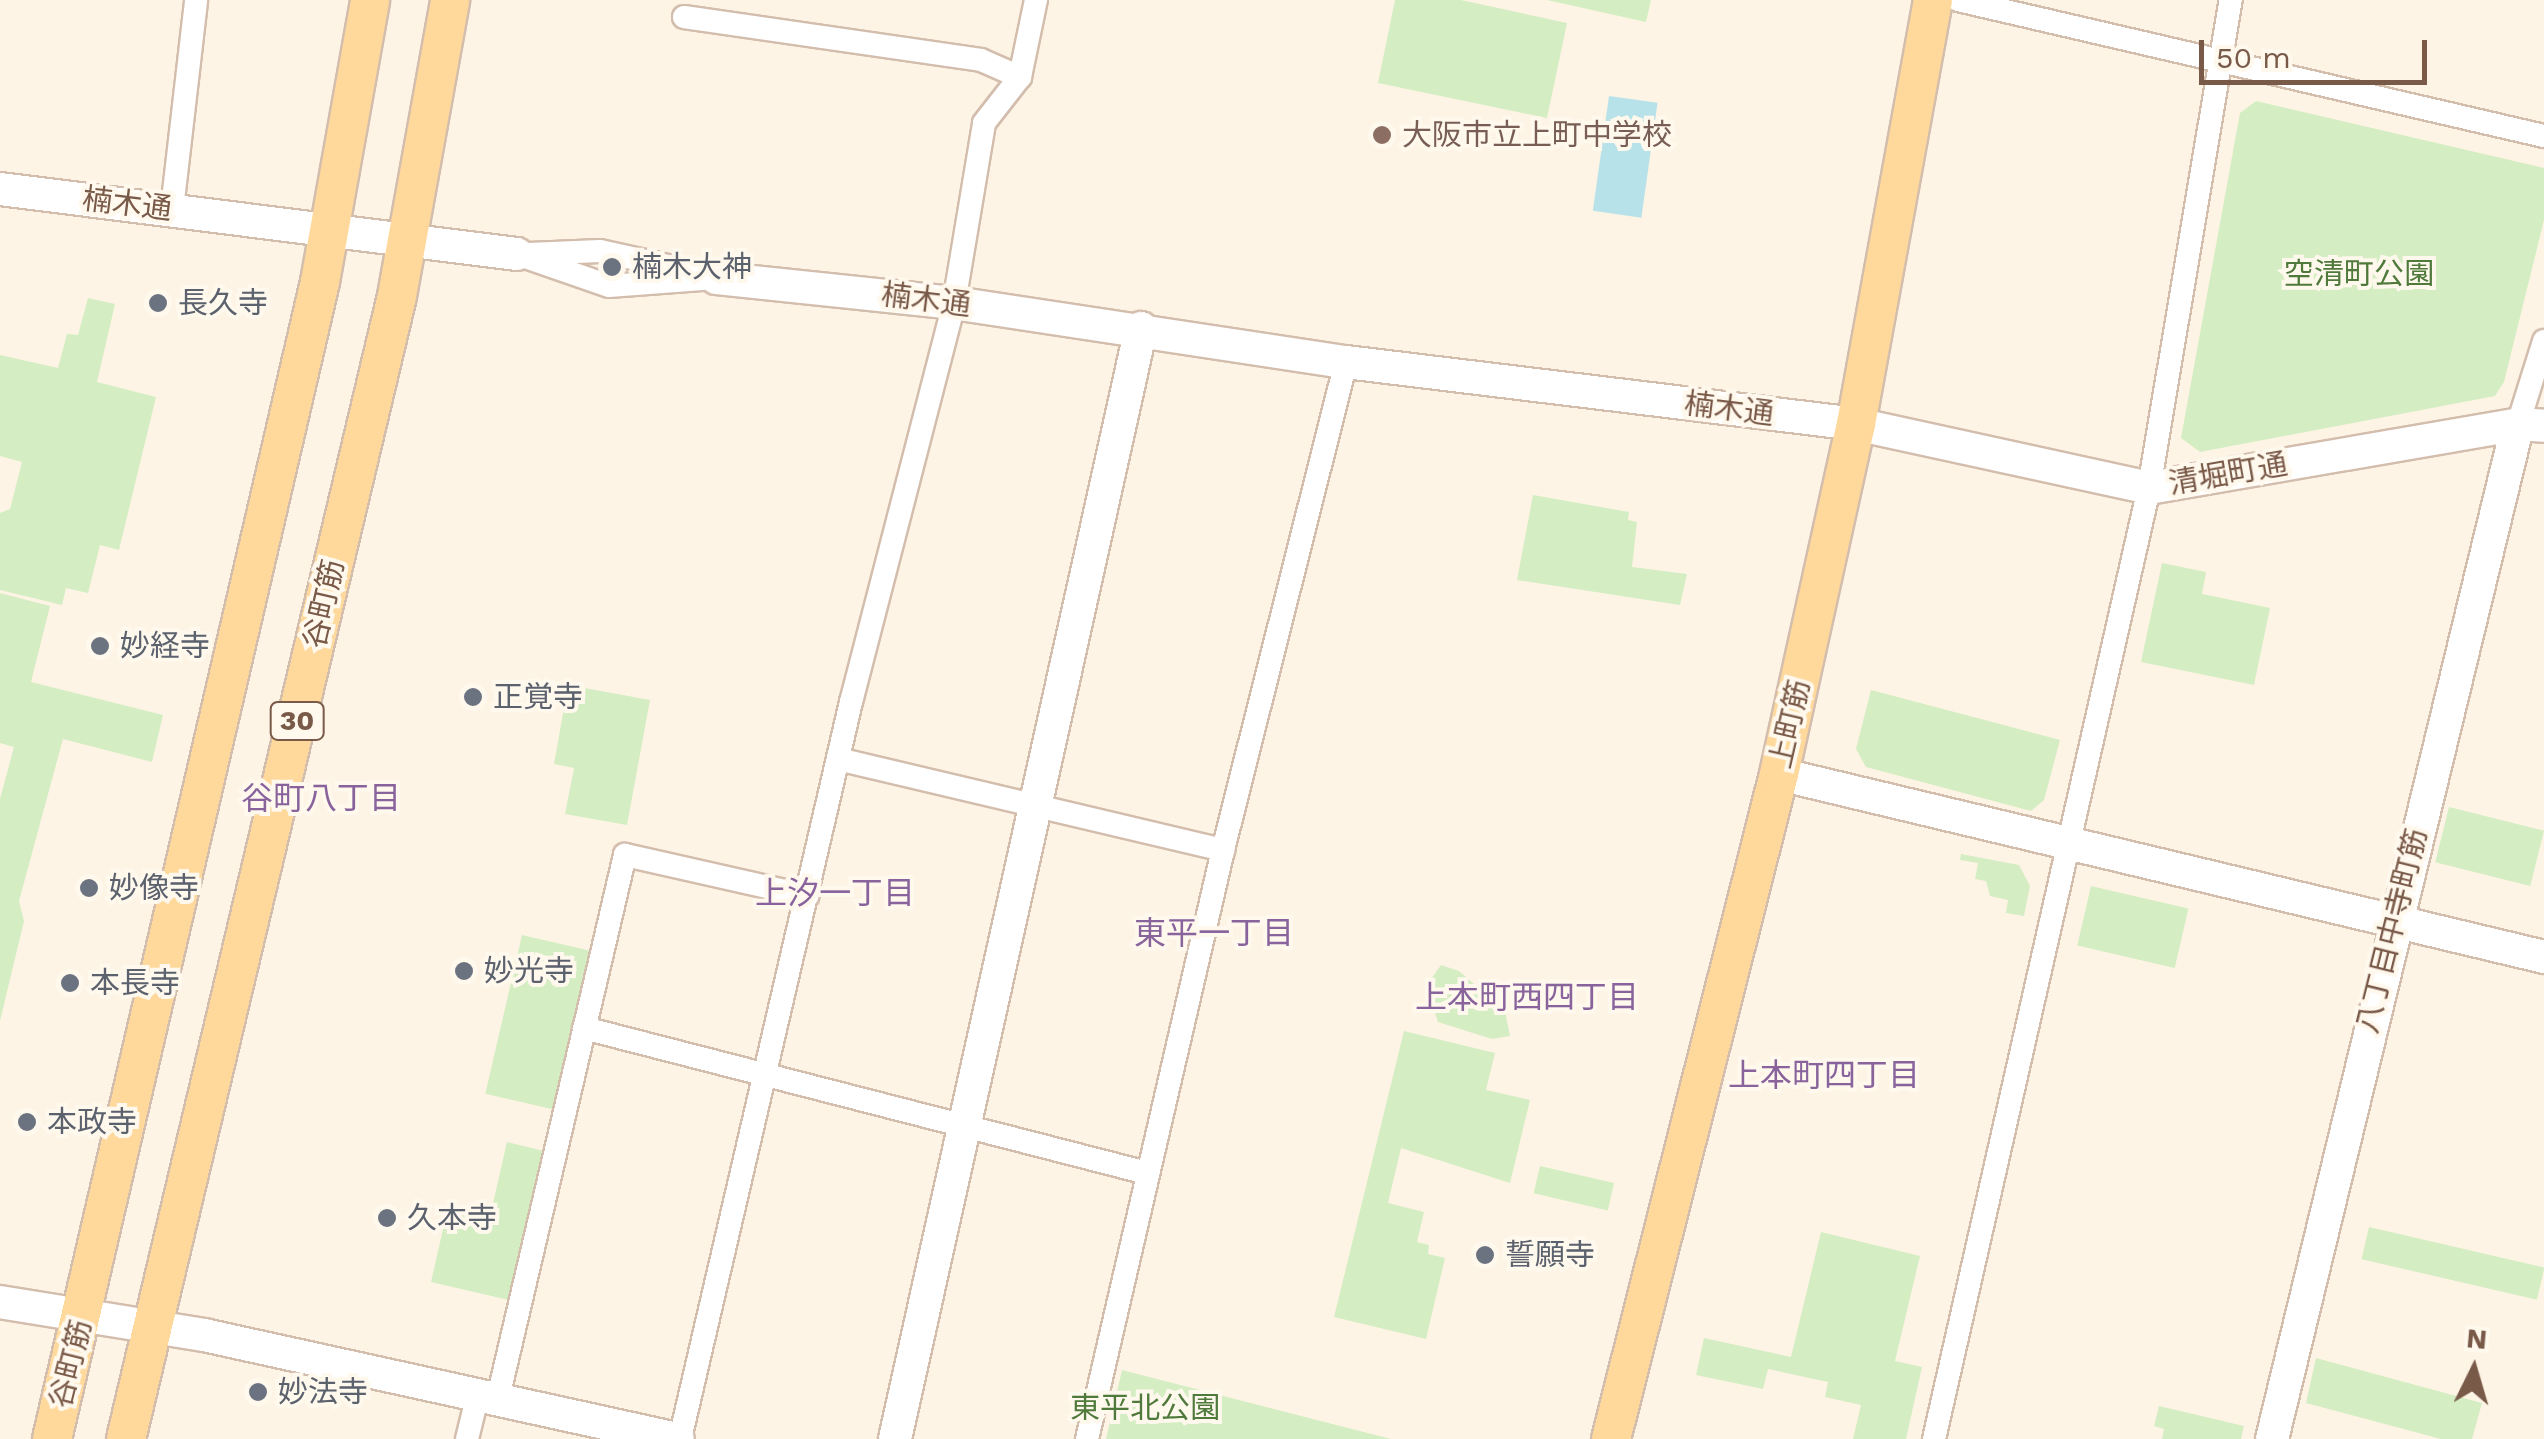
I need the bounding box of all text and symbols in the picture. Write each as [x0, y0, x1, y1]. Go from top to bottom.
scale bar [2204, 20, 2432, 82]
text: 50 m [2216, 40, 2291, 75]
place label: 大阪市立上町中学校 [1402, 117, 1672, 153]
marker: 大阪市立上町中学校 [1371, 124, 1393, 146]
street label: 楠木通 [80, 181, 174, 227]
place label: 楠木大神 [632, 249, 752, 285]
marker: 楠木大神 [601, 256, 623, 278]
park label: 空清町公園 [2284, 256, 2434, 292]
street label: 楠木通 [879, 277, 973, 323]
place label: 長久寺 [178, 285, 268, 321]
marker: 長久寺 [147, 292, 169, 314]
street label: 楠木通 [1682, 386, 1776, 432]
street label: 清堀町通 [2166, 446, 2290, 502]
street label: 谷町筋 [296, 556, 352, 652]
place label: 妙経寺 [120, 628, 210, 664]
marker: 妙経寺 [89, 635, 111, 657]
street label: 上町筋 [1762, 676, 1818, 772]
place label: 正覚寺 [493, 679, 583, 715]
marker: 正覚寺 [462, 686, 484, 708]
road number: 30 [270, 698, 324, 744]
district label: 谷町八丁目 [241, 779, 401, 817]
street label: 八丁目中寺町筋 [2349, 825, 2435, 1037]
place label: 妙像寺 [109, 870, 199, 906]
district label: 上汐一丁目 [755, 874, 915, 912]
marker: 妙像寺 [78, 877, 100, 899]
district label: 東平一丁目 [1134, 914, 1294, 952]
place label: 妙光寺 [484, 953, 574, 989]
marker: 妙光寺 [453, 960, 475, 982]
place label: 本長寺 [90, 965, 180, 1001]
marker: 本長寺 [59, 972, 81, 994]
district label: 上本町西四丁目 [1415, 978, 1639, 1016]
district label: 上本町四丁目 [1728, 1056, 1920, 1094]
place label: 本政寺 [47, 1104, 137, 1140]
marker: 本政寺 [16, 1111, 38, 1133]
place label: 久本寺 [407, 1200, 497, 1236]
marker: 久本寺 [376, 1207, 398, 1229]
place label: 誓願寺 [1505, 1237, 1595, 1273]
marker: 誓願寺 [1474, 1244, 1496, 1266]
street label: 谷町筋 [43, 1316, 99, 1412]
north arrow [2424, 1319, 2524, 1419]
text: N [2465, 1321, 2488, 1356]
place label: 妙法寺 [278, 1374, 368, 1410]
marker: 妙法寺 [247, 1381, 269, 1403]
park label: 東平北公園 [1070, 1390, 1220, 1426]

